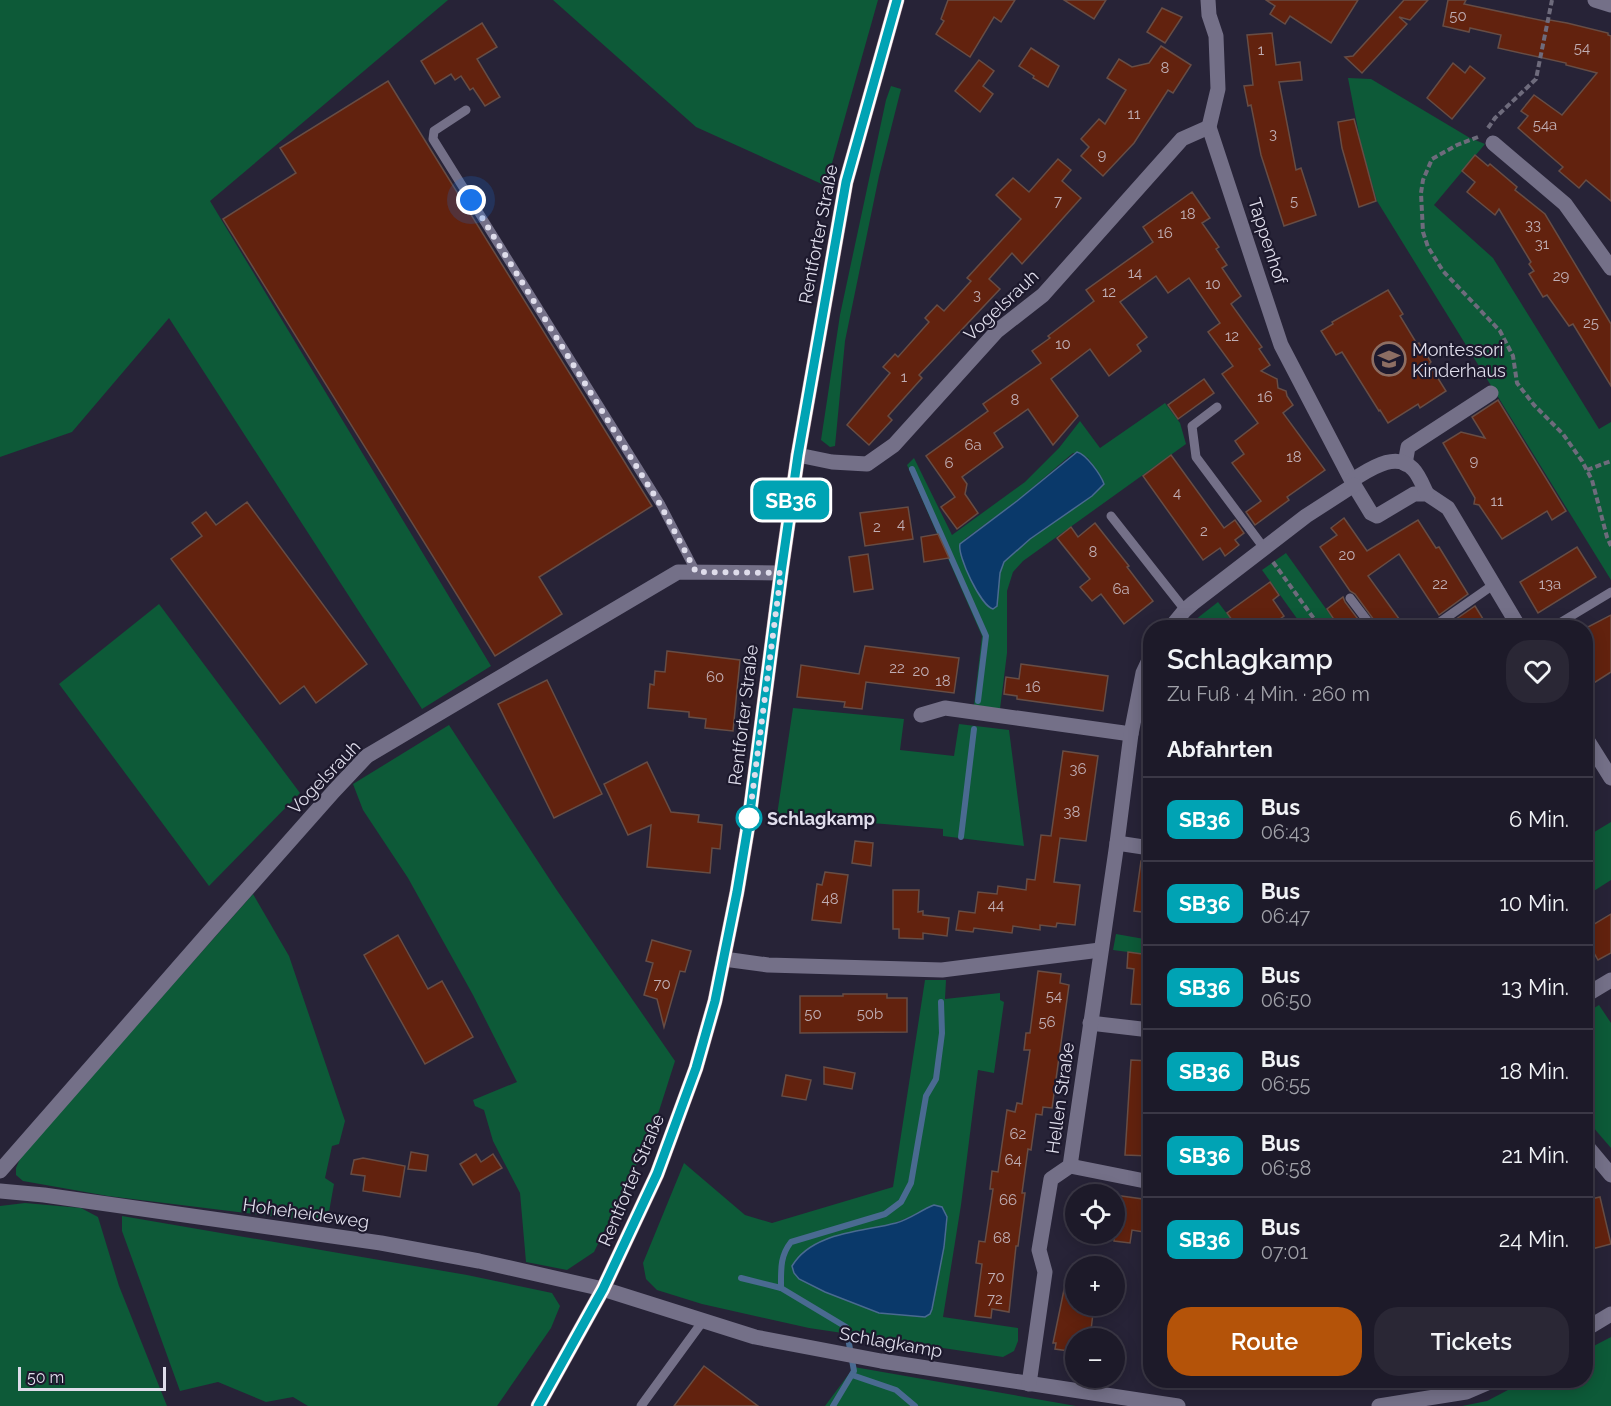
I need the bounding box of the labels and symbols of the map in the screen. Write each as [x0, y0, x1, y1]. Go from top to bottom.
house number: 50 [1449, 7, 1467, 25]
house number: 54 [1574, 39, 1590, 57]
house number: 1 [1258, 41, 1265, 59]
house number: 8 [1161, 59, 1170, 77]
house number: 11 [1128, 105, 1141, 123]
house number: 54a [1533, 116, 1557, 134]
house number: 3 [1269, 125, 1277, 143]
house number: 9 [1098, 146, 1107, 164]
street label: Rentforter Straße [794, 162, 842, 305]
your location [456, 185, 486, 215]
house number: 7 [1054, 192, 1062, 210]
house number: 5 [1290, 192, 1298, 210]
street label: Tappenhof [1244, 195, 1292, 288]
house number: 18 [1180, 205, 1196, 223]
house number: 33 [1525, 216, 1541, 234]
house number: 16 [1157, 224, 1173, 242]
house number: 31 [1535, 235, 1550, 253]
house number: 14 [1128, 264, 1142, 282]
street label: Vogelsrauh [959, 265, 1043, 345]
house number: 29 [1553, 267, 1570, 285]
house number: 10 [1205, 275, 1221, 293]
house number: 12 [1102, 283, 1116, 301]
house number: 3 [973, 286, 981, 304]
house number: 25 [1583, 314, 1599, 332]
house number: 12 [1225, 327, 1239, 345]
house number: 10 [1055, 335, 1071, 353]
place label: Montessori Kinderhaus [1412, 339, 1506, 381]
school or university icon: Montessori Kinderhaus [1371, 341, 1407, 377]
house number: 1 [901, 368, 908, 386]
house number: 16 [1257, 388, 1273, 406]
house number: 8 [1011, 391, 1020, 409]
house number: 6a [964, 436, 982, 454]
house number: 18 [1286, 448, 1302, 466]
house number: 9 [1470, 452, 1479, 470]
house number: 6 [944, 454, 954, 472]
line badge: SB36 [749, 480, 833, 520]
house number: 4 [1173, 484, 1181, 502]
house number: 11 [1491, 492, 1504, 510]
house number: 4 [897, 515, 905, 533]
house number: 2 [873, 518, 881, 536]
house number: 2 [1200, 522, 1208, 540]
house number: 8 [1089, 543, 1098, 561]
house number: 20 [1339, 546, 1356, 564]
house number: 22 [1432, 575, 1448, 593]
house number: 13a [1539, 575, 1561, 593]
house number: 6a [1112, 580, 1130, 598]
street label: Rentforter Straße [724, 643, 762, 786]
house number: 22 [889, 659, 905, 677]
house number: 20 [913, 662, 930, 680]
house number: 60 [706, 668, 724, 686]
house number: 18 [935, 672, 951, 690]
house number: 16 [1025, 678, 1041, 696]
street label: Vogelsrauh [284, 736, 364, 818]
house number: 36 [1069, 760, 1087, 778]
house number: 38 [1064, 803, 1081, 821]
marker: Schlagkamp [736, 805, 762, 831]
place label: Schlagkamp [767, 808, 875, 829]
house number: 48 [821, 890, 839, 908]
house number: 44 [988, 896, 1004, 914]
house number: 70 [653, 975, 671, 993]
house number: 54 [1046, 987, 1062, 1005]
house number: 50 [804, 1005, 822, 1023]
house number: 50b [857, 1005, 883, 1023]
house number: 56 [1038, 1013, 1056, 1031]
street label: Hellen Straße [1042, 1040, 1078, 1155]
street label: Rentforter Straße [594, 1110, 668, 1249]
house number: 62 [1010, 1125, 1027, 1143]
house number: 64 [1004, 1151, 1022, 1169]
house number: 66 [999, 1191, 1017, 1209]
street label: Hoheheideweg [241, 1194, 371, 1232]
house number: 68 [993, 1229, 1011, 1247]
house number: 70 [987, 1268, 1005, 1286]
house number: 72 [987, 1290, 1003, 1308]
street label: Schlagkamp [838, 1323, 944, 1361]
scale bar [18, 1364, 166, 1392]

